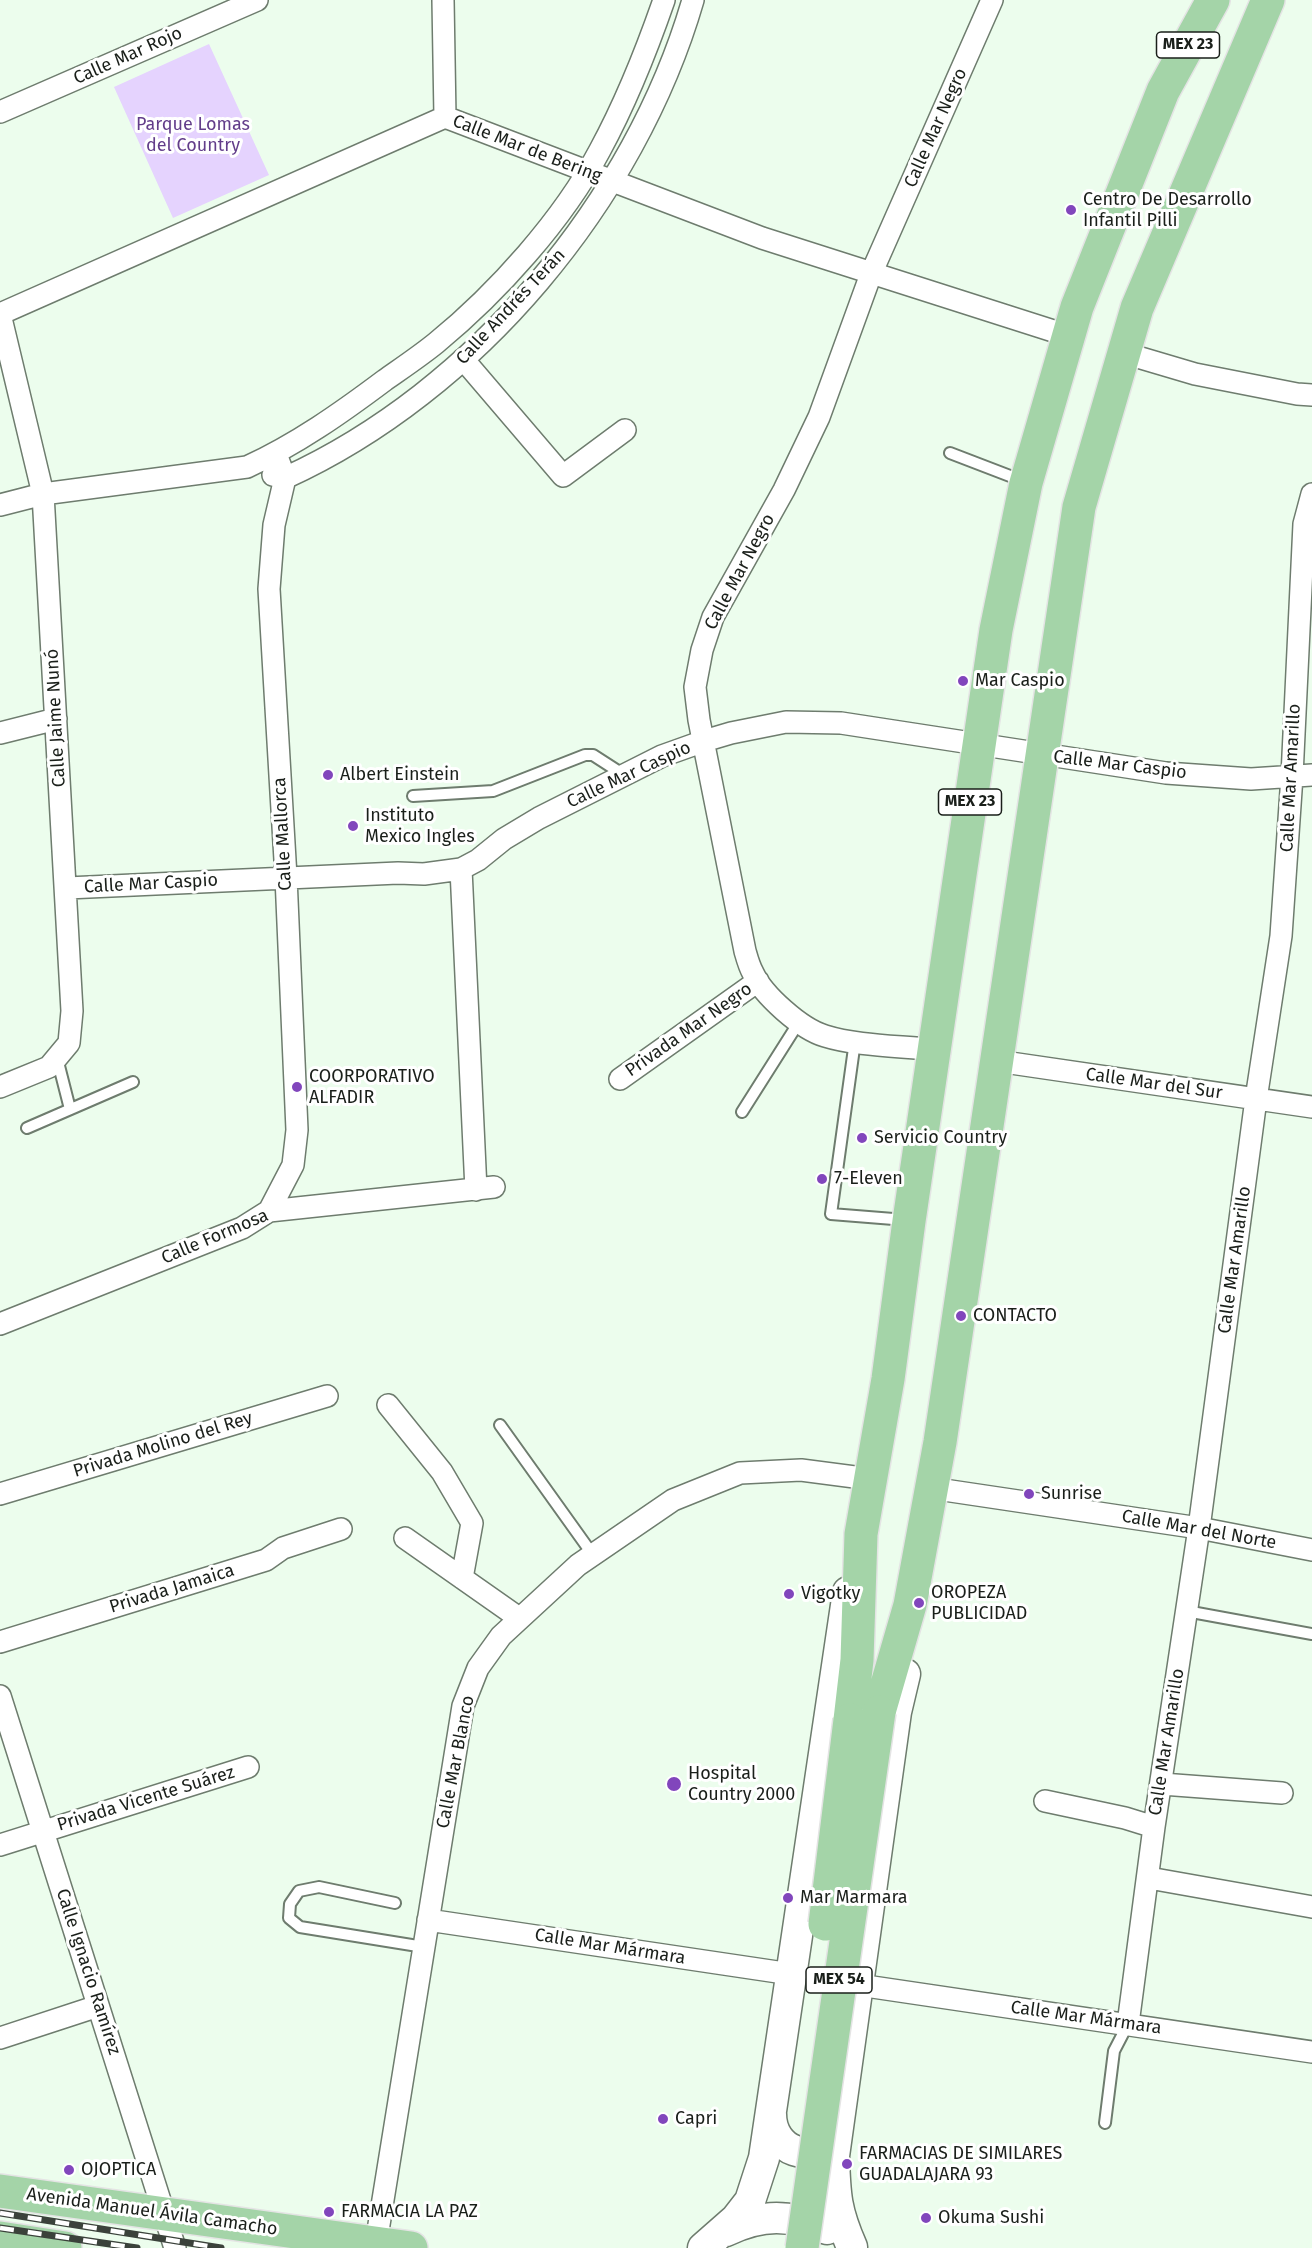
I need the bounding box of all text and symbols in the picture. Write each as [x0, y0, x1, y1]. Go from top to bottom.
street label: Calle Mar Rojo [70, 22, 186, 90]
road number: MEX 23 [1156, 32, 1220, 58]
street label: Calle Mar Negro [900, 65, 972, 191]
street label: Calle Mar de Bering [449, 111, 605, 187]
park label: Parque Lomas del Country [136, 114, 250, 156]
place label: Centro De Desarrollo Infantil Pilli [1083, 189, 1252, 232]
marker: Centro De Desarrollo Infantil Pilli [1064, 203, 1078, 217]
street label: Calle Andrés Terán [452, 245, 570, 369]
street label: Calle Mar Negro [700, 510, 780, 634]
street label: Calle Jaime Nunó [42, 648, 70, 788]
place label: Mar Caspio [975, 670, 1065, 692]
marker: Mar Caspio [956, 674, 970, 688]
street label: Calle Mar Amarillo [1276, 703, 1306, 853]
street label: Calle Mar Caspio [564, 737, 694, 813]
street label: Calle Mar Caspio [1052, 746, 1188, 784]
place label: Albert Einstein [340, 764, 460, 786]
marker: Albert Einstein [321, 768, 335, 782]
street label: Calle Mallorca [269, 777, 297, 891]
road number: MEX 23 [938, 789, 1002, 815]
place label: Instituto Mexico Ingles [365, 805, 475, 848]
marker: Instituto Mexico Ingles [346, 819, 360, 833]
street label: Calle Mar Caspio [83, 870, 219, 898]
street label: Privada Mar Negro [621, 978, 757, 1082]
street label: Calle Mar del Sur [1084, 1064, 1224, 1104]
place label: COORPORATIVO ALFADIR [309, 1066, 435, 1108]
marker: COORPORATIVO ALFADIR [290, 1080, 304, 1094]
place label: Servicio Country [874, 1127, 1007, 1149]
marker: Servicio Country [855, 1131, 869, 1145]
place label: 7-Eleven [834, 1168, 903, 1190]
marker: 7-Eleven [815, 1172, 829, 1186]
street label: Calle Mar Amarillo [1214, 1185, 1256, 1335]
street label: Calle Formosa [158, 1205, 272, 1269]
place label: CONTACTO [973, 1305, 1057, 1327]
marker: CONTACTO [954, 1309, 968, 1323]
street label: Privada Molino del Rey [71, 1407, 255, 1483]
place label: Sunrise [1041, 1483, 1102, 1505]
marker: Sunrise [1022, 1487, 1036, 1501]
street label: Calle Mar del Norte [1120, 1506, 1278, 1554]
street label: Privada Jamaica [107, 1560, 237, 1618]
place label: OROPEZA PUBLICIDAD [931, 1582, 1027, 1624]
place label: Vigotky [801, 1583, 860, 1605]
marker: Vigotky [782, 1587, 796, 1601]
marker: OROPEZA PUBLICIDAD [912, 1596, 926, 1610]
street label: Calle Mar Amarillo [1145, 1667, 1189, 1817]
street label: Calle Mar Blanco [432, 1694, 480, 1830]
street label: Privada Vicente Suárez [55, 1762, 237, 1836]
place label: Hospital Country 2000 [688, 1763, 795, 1806]
marker: Hospital Country 2000 [665, 1775, 683, 1793]
street label: Calle Ignacio Ramírez [51, 1886, 125, 2058]
place label: Mar Marmara [800, 1887, 908, 1909]
marker: Mar Marmara [781, 1891, 795, 1905]
street label: Calle Mar Mármara [533, 1924, 687, 1970]
road number: MEX 54 [806, 1967, 872, 1993]
street label: Calle Mar Mármara [1009, 1997, 1163, 2039]
place label: Capri [675, 2108, 717, 2130]
marker: Capri [656, 2112, 670, 2126]
place label: FARMACIAS DE SIMILARES GUADALAJARA 93 [859, 2143, 1062, 2186]
marker: FARMACIAS DE SIMILARES GUADALAJARA 93 [840, 2157, 854, 2171]
place label: OJOPTICA [81, 2159, 156, 2181]
marker: OJOPTICA [62, 2163, 76, 2177]
street label: Avenida Manuel Ávila Camacho [25, 2184, 279, 2240]
place label: FARMACIA LA PAZ [341, 2201, 478, 2223]
marker: FARMACIA LA PAZ [322, 2205, 336, 2219]
place label: Okuma Sushi [938, 2207, 1044, 2229]
marker: Okuma Sushi [919, 2211, 933, 2225]

